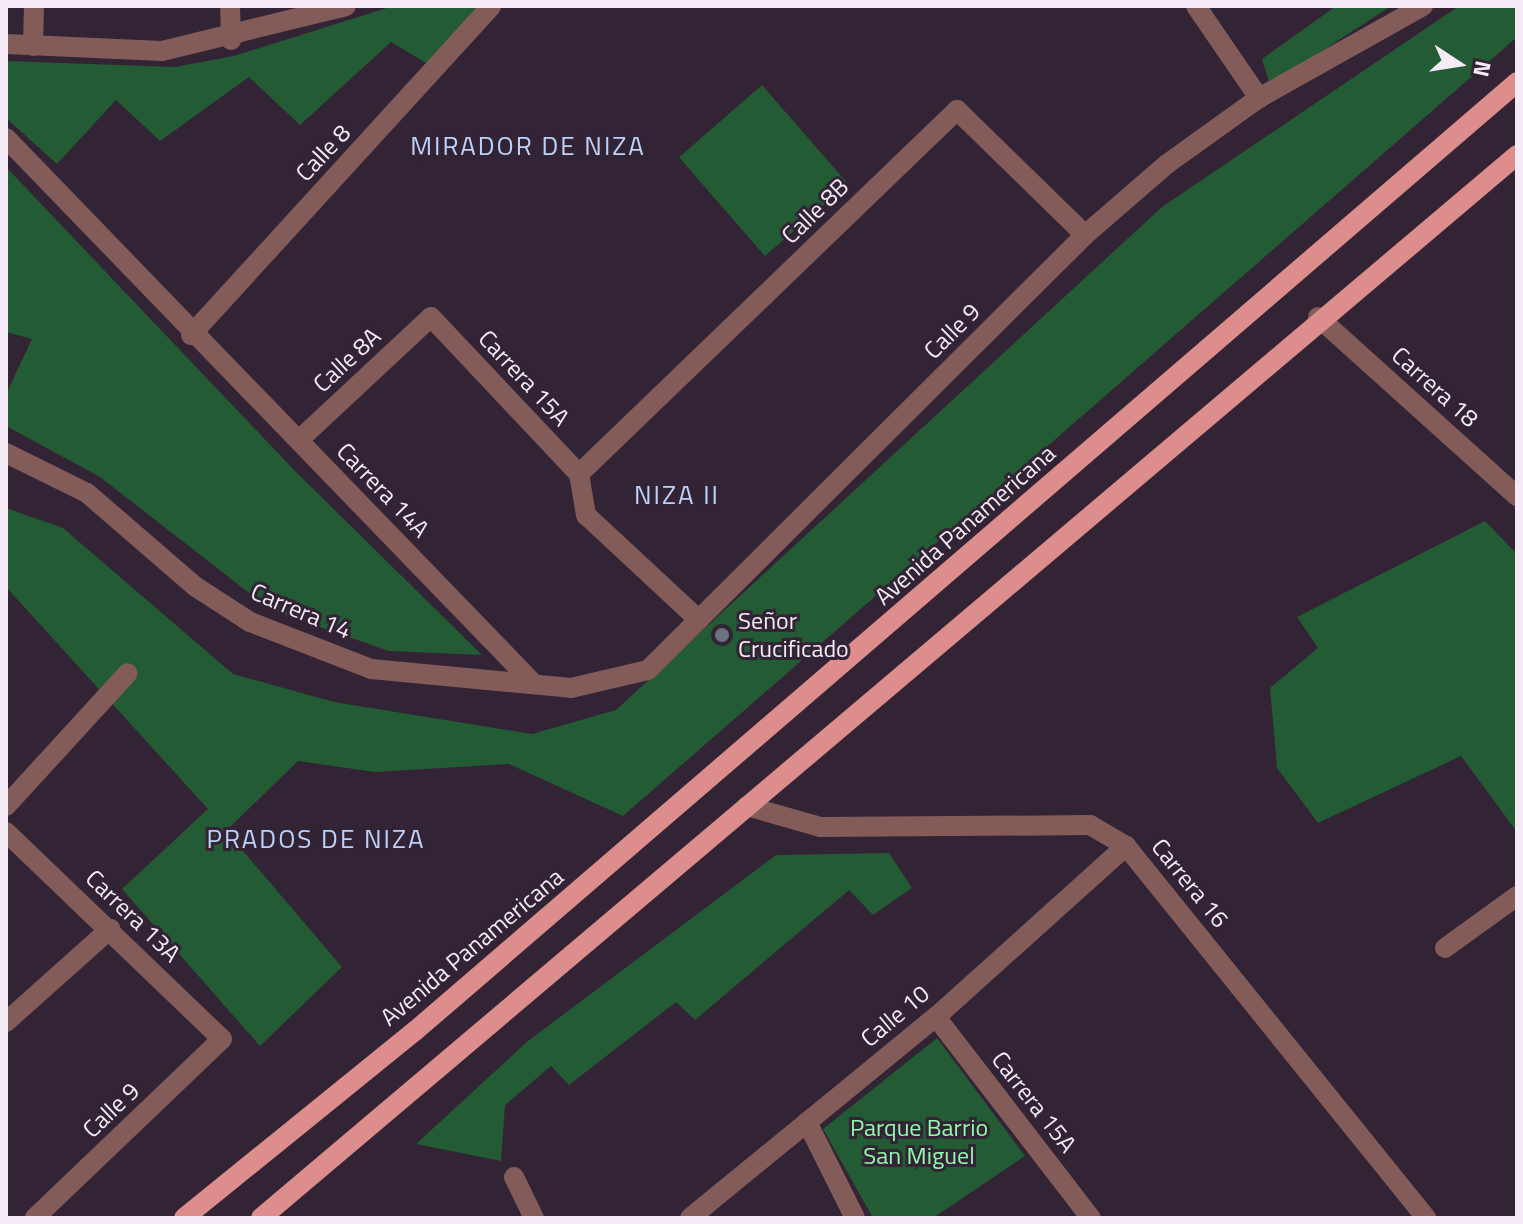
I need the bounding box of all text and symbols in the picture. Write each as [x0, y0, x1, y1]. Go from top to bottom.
north arrow [1419, 24, 1499, 104]
text: N [1464, 58, 1501, 80]
street label: Calle 8 [290, 119, 356, 187]
district label: MIRADOR DE NIZA [410, 130, 646, 162]
street label: Calle 8B [776, 172, 854, 250]
street label: Calle 9 [918, 297, 986, 365]
street label: Calle 8A [307, 322, 387, 398]
street label: Carrera 15A [472, 324, 576, 432]
street label: Carrera 18 [1386, 341, 1484, 433]
street label: Carrera 14A [331, 437, 435, 543]
street label: Avenida Panamericana [869, 439, 1061, 611]
district label: NIZA II [634, 479, 720, 511]
street label: Carrera 14 [247, 577, 355, 645]
place label: Señor Crucificado [738, 607, 849, 663]
marker: Señor Crucificado [713, 626, 731, 644]
district label: PRADOS DE NIZA [207, 823, 425, 855]
street label: Carrera 16 [1145, 833, 1235, 933]
street label: Avenida Panamericana [375, 862, 569, 1032]
street label: Carrera 13A [80, 864, 186, 968]
street label: Calle 10 [855, 979, 935, 1053]
street label: Carrera 15A [986, 1046, 1082, 1158]
street label: Calle 9 [77, 1076, 145, 1144]
park label: Parque Barrio San Miguel [850, 1114, 988, 1170]

